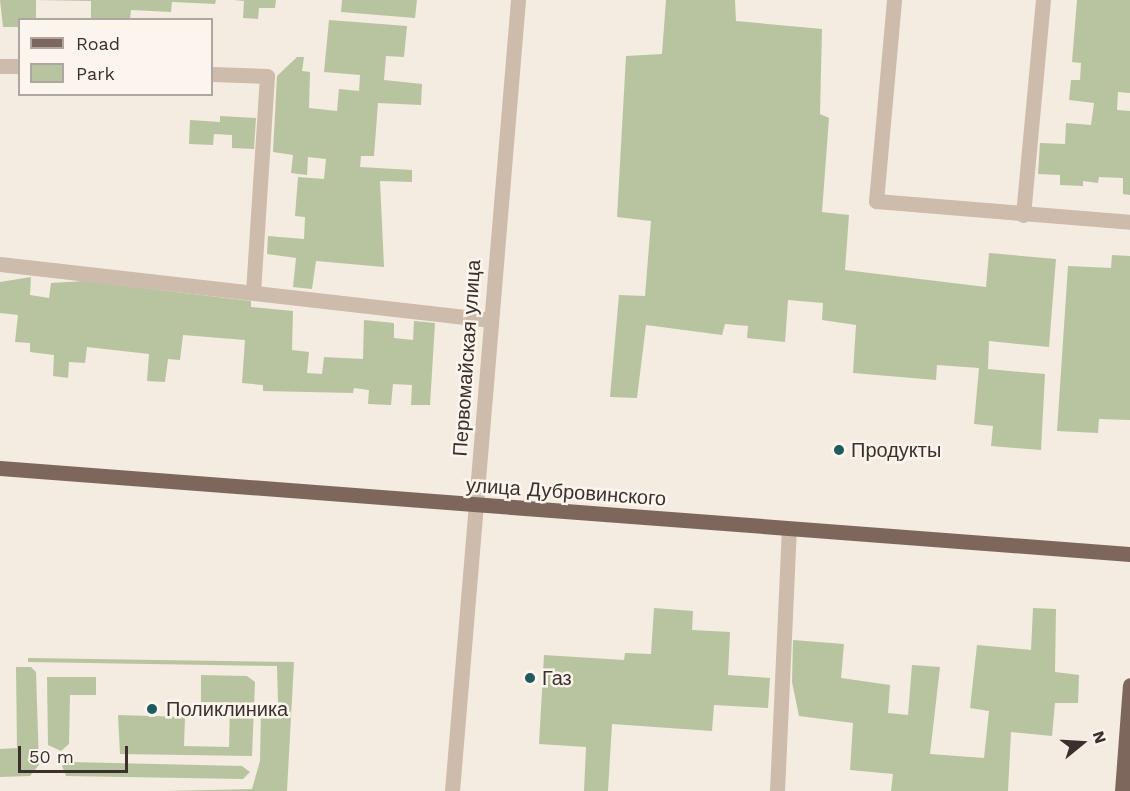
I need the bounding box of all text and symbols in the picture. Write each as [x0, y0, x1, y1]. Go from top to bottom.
legend [18, 18, 213, 96]
text: Road [76, 33, 120, 54]
text: Park [76, 63, 115, 84]
street label: Первомайская улица [448, 259, 486, 457]
place label: Продукты [851, 438, 941, 462]
marker: Продукты [832, 443, 846, 457]
street label: улица Дубровинского [465, 473, 667, 511]
place label: Газ [542, 666, 572, 690]
marker: Газ [523, 671, 537, 685]
place label: Поликлиника [166, 697, 288, 721]
marker: Поликлиника [143, 700, 161, 718]
north arrow [1052, 713, 1112, 773]
text: N [1089, 729, 1110, 746]
scale bar [21, 734, 130, 772]
text: 50 m [29, 746, 74, 767]

